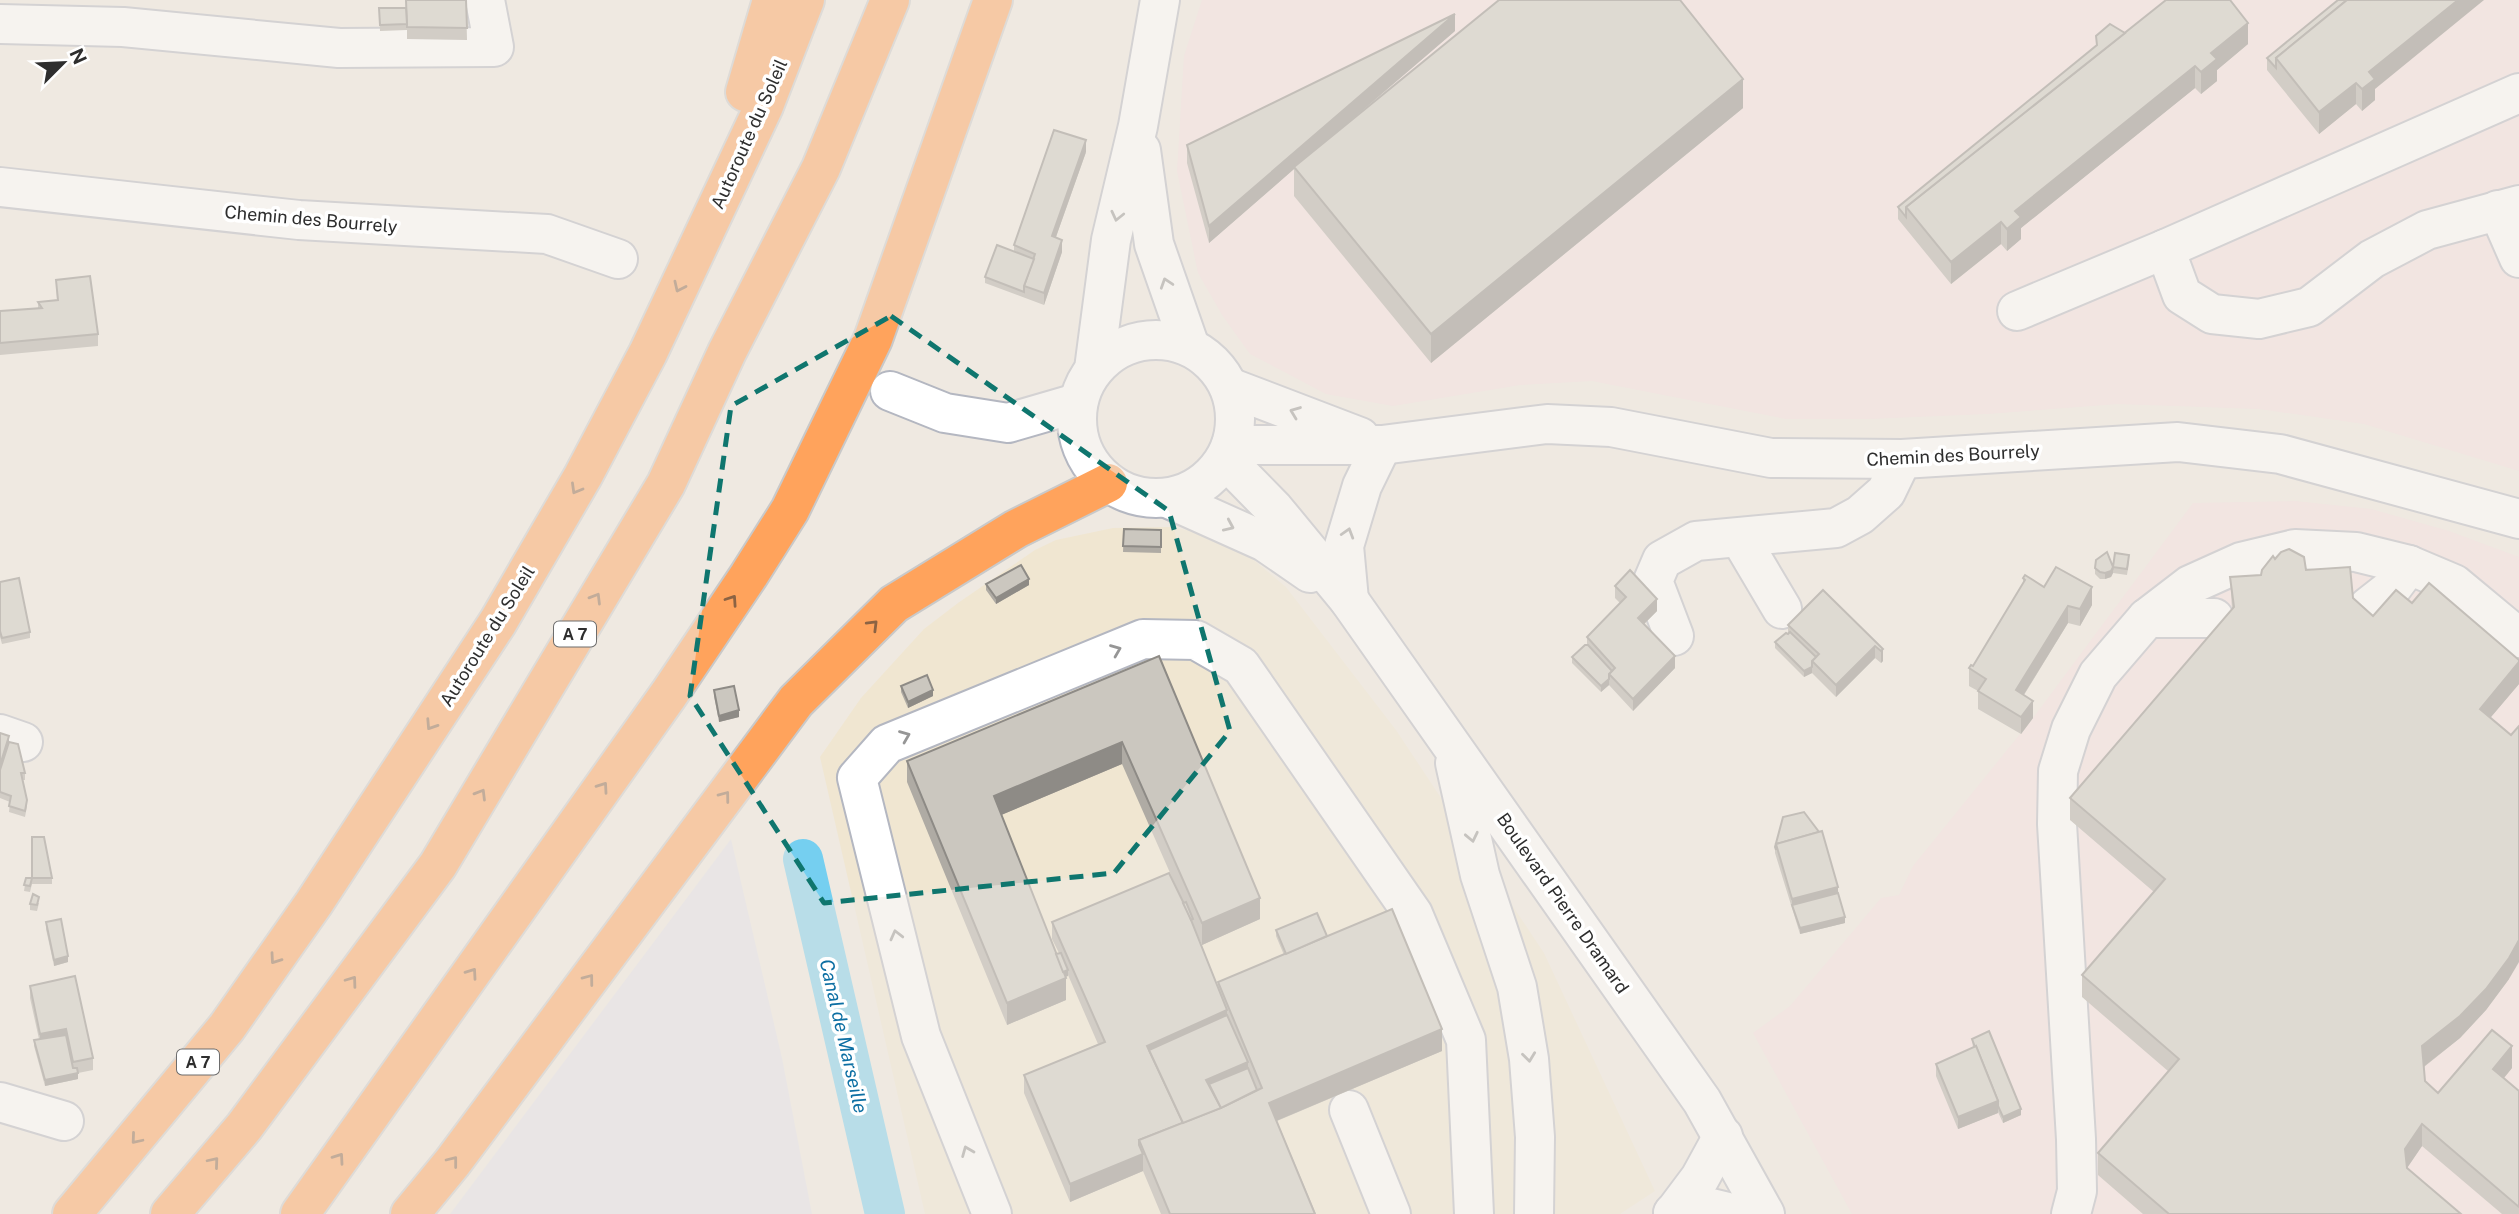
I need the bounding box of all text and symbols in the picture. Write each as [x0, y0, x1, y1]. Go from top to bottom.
north arrow [28, 28, 98, 98]
text: N [65, 45, 92, 67]
street label: Autoroute du Soleil [707, 56, 791, 212]
street label: Chemin des Bourrely [224, 201, 399, 237]
one-way arrow [1111, 210, 1125, 222]
one-way arrow [1160, 277, 1174, 290]
one-way arrow [673, 280, 687, 292]
one-way arrow [1289, 406, 1302, 420]
street label: Chemin des Bourrely [1866, 440, 2041, 470]
one-way arrow [571, 482, 584, 495]
one-way arrow [1222, 518, 1234, 532]
one-way arrow [1339, 527, 1354, 539]
street label: Autoroute du Soleil [435, 562, 539, 710]
one-way arrow [588, 592, 601, 605]
one-way arrow [724, 595, 737, 608]
one-way arrow [865, 620, 878, 633]
road number: A 7 [554, 622, 596, 646]
one-way arrow [1109, 645, 1121, 659]
one-way arrow [426, 717, 439, 730]
one-way arrow [899, 731, 911, 745]
one-way arrow [595, 782, 607, 795]
one-way arrow [472, 788, 485, 801]
one-way arrow [717, 791, 729, 804]
street label: Boulevard Pierre Dramard [1493, 809, 1633, 997]
one-way arrow [1463, 831, 1478, 843]
one-way arrow [890, 929, 904, 941]
one-way arrow [271, 951, 283, 964]
water label: Canal de Marseille [816, 957, 872, 1115]
one-way arrow [464, 968, 476, 981]
one-way arrow [581, 974, 593, 986]
one-way arrow [344, 976, 356, 989]
road number: A 7 [177, 1050, 219, 1074]
one-way arrow [1521, 1051, 1536, 1063]
one-way arrow [132, 1131, 144, 1144]
one-way arrow [961, 1145, 975, 1157]
one-way arrow [331, 1153, 343, 1166]
one-way arrow [445, 1156, 458, 1169]
one-way arrow [206, 1157, 218, 1170]

